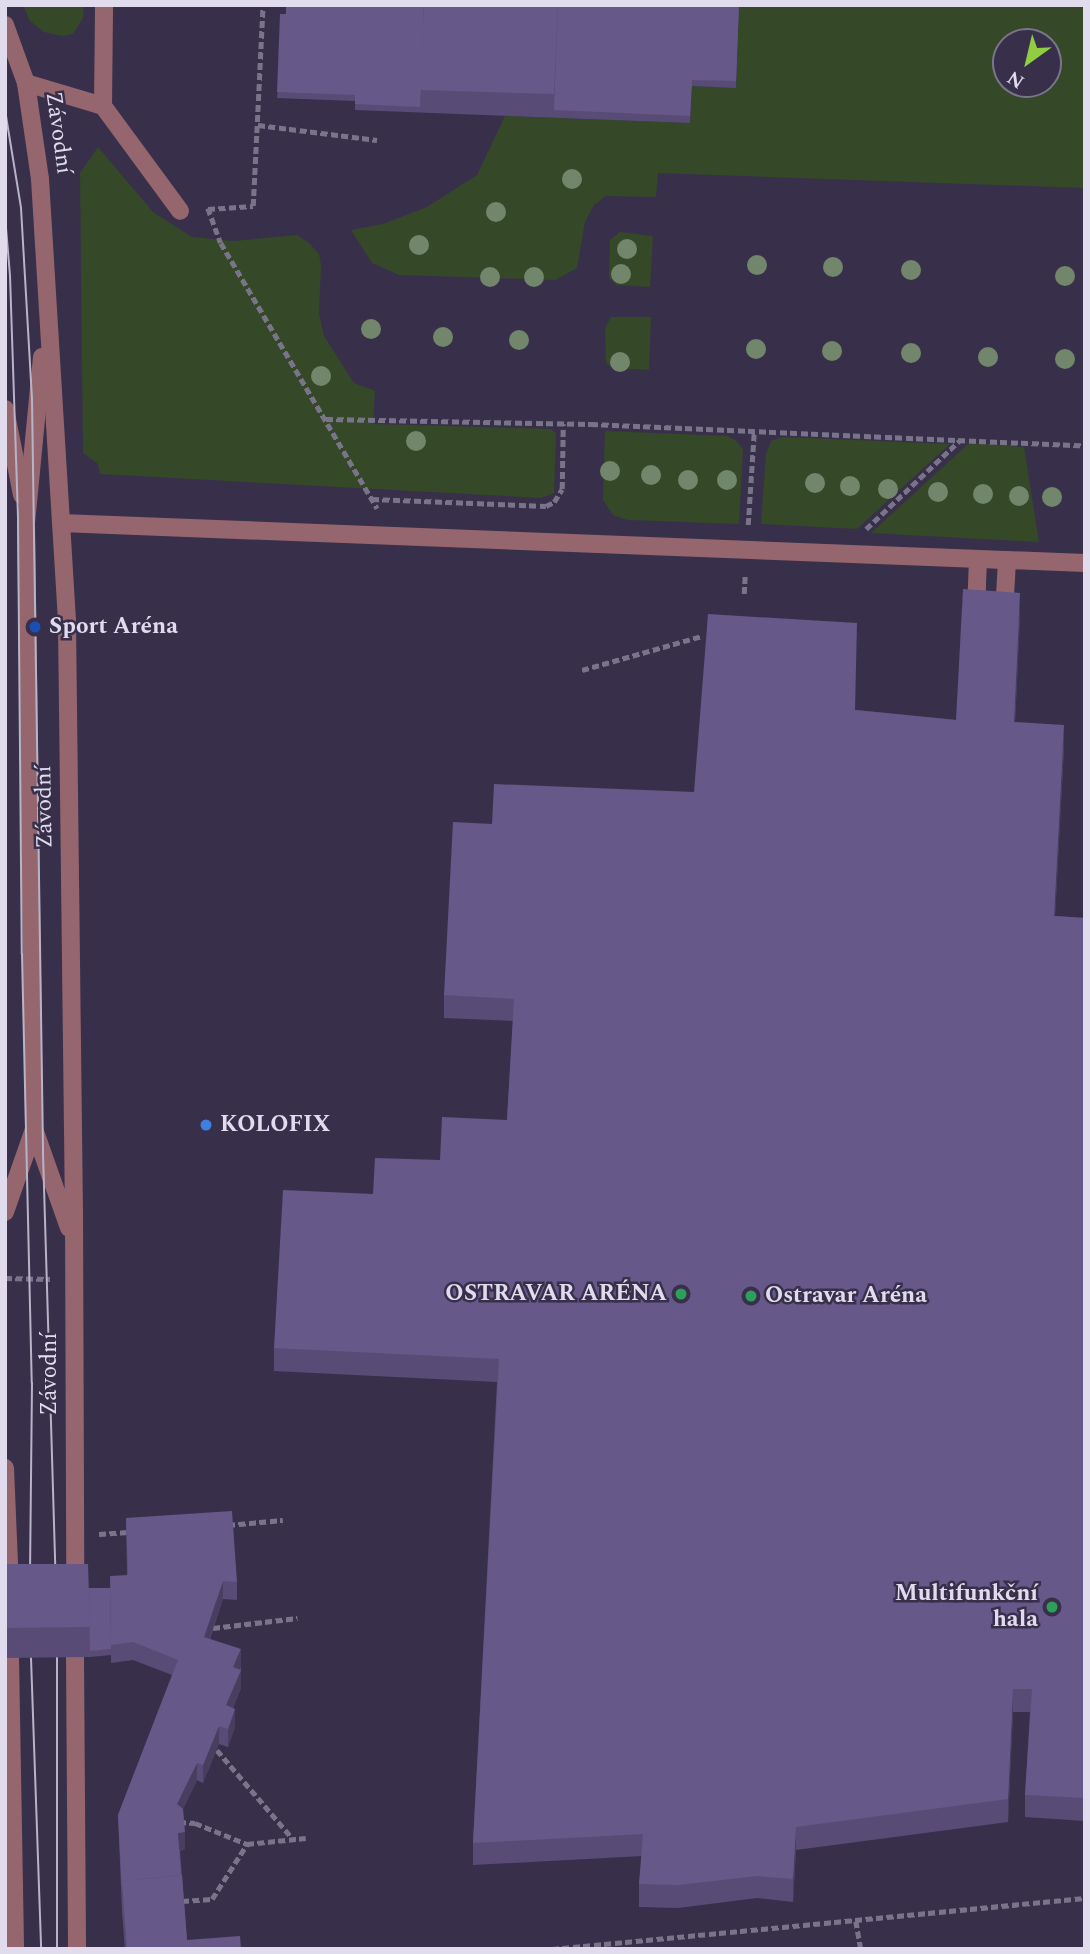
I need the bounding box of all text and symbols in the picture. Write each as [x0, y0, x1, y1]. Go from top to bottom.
north arrow [992, 28, 1062, 98]
text: N [1002, 63, 1031, 96]
street label: Závodní [39, 90, 77, 176]
place label: Sport Aréna [49, 613, 178, 641]
marker: Sport Aréna [27, 619, 43, 635]
street label: Závodní [30, 765, 60, 849]
place label: KOLOFIX [220, 1111, 330, 1139]
marker: KOLOFIX [198, 1117, 214, 1133]
place label: OSTRAVAR ARÉNA [445, 1280, 667, 1308]
place label: Ostravar Aréna [765, 1282, 927, 1310]
marker: OSTRAVAR ARÉNA [673, 1286, 689, 1302]
marker: Ostravar Aréna [743, 1288, 759, 1304]
street label: Závodní [36, 1332, 64, 1416]
place label: Multifunkční hala [895, 1580, 1038, 1634]
marker: Multifunkční hala [1044, 1599, 1060, 1615]

